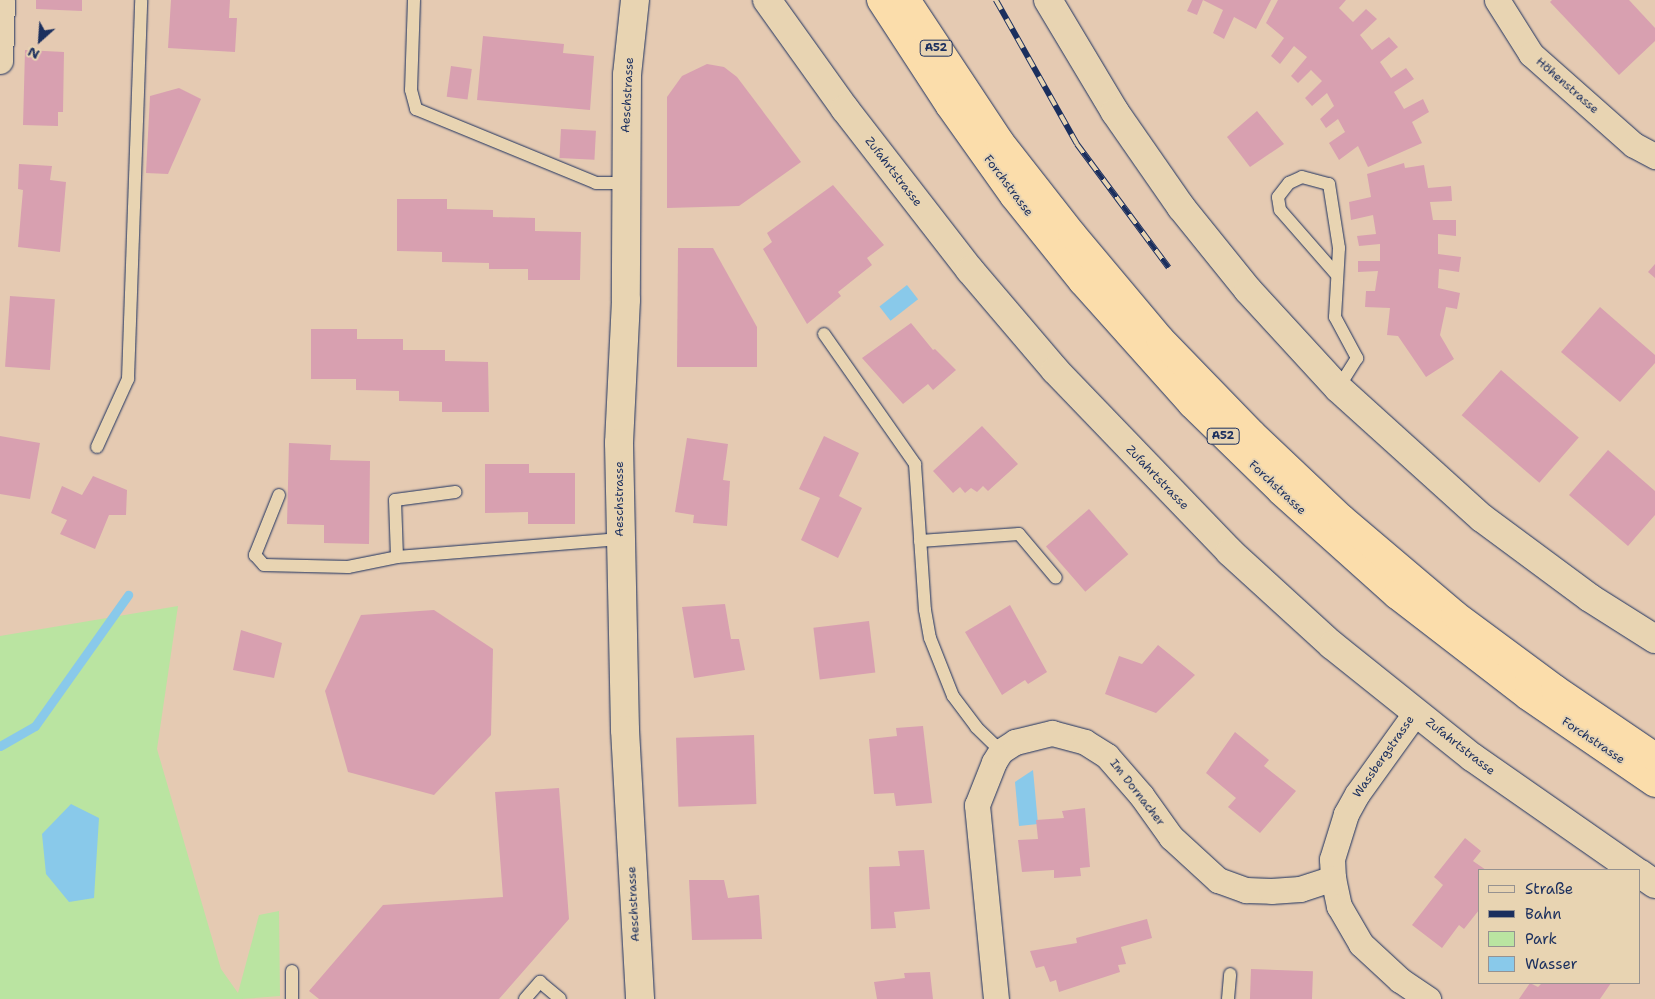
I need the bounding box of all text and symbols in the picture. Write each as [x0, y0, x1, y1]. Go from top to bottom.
north arrow [15, 15, 65, 65]
road number: A52 [918, 40, 954, 56]
text: N [24, 43, 42, 64]
street label: Höhenstrasse [1533, 55, 1601, 117]
street label: Aeschstrasse [619, 57, 637, 133]
street label: Zufahrtstrasse [861, 134, 925, 210]
street label: Forchstrasse [980, 153, 1036, 219]
road number: A52 [1206, 428, 1240, 444]
street label: Zufahrtstrasse [1123, 443, 1191, 513]
street label: Forchstrasse [1245, 458, 1309, 518]
street label: Aeschstrasse [613, 461, 627, 537]
street label: Wassbergstrasse [1350, 713, 1418, 801]
street label: Zufahrtstrasse [1422, 715, 1498, 779]
street label: Forchstrasse [1559, 715, 1627, 767]
street label: Im Dornacher [1106, 757, 1168, 829]
street label: Aeschstrasse [625, 866, 643, 942]
legend [1478, 869, 1640, 984]
text: Straße [1525, 879, 1573, 899]
text: Bahn [1525, 904, 1561, 924]
text: Park [1525, 929, 1557, 949]
text: Wasser [1525, 954, 1578, 974]

